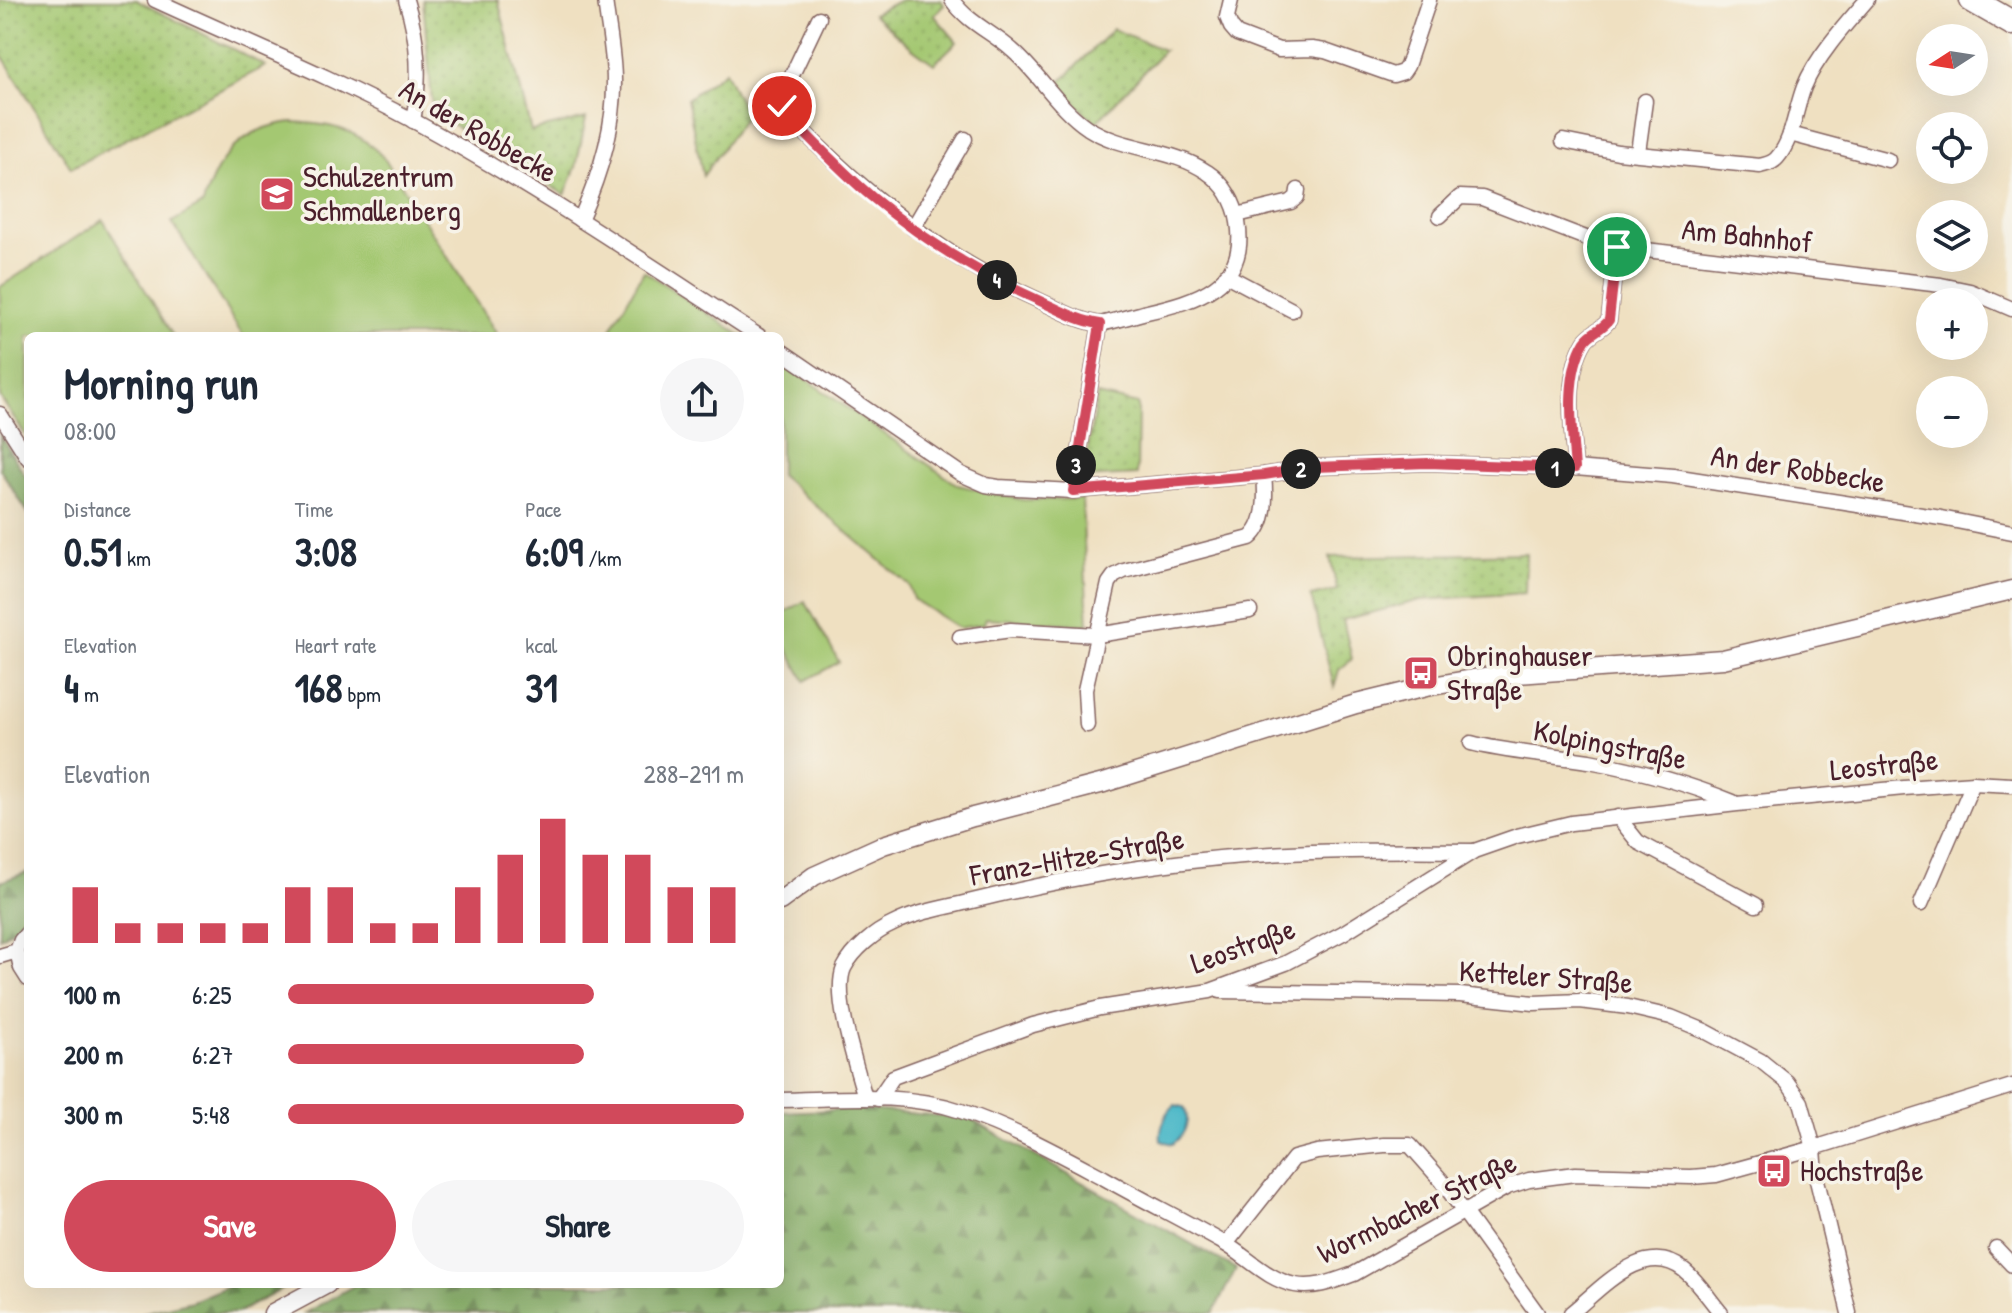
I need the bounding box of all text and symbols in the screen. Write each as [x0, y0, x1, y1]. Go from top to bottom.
north arrow [1916, 24, 1988, 96]
map controls [1916, 24, 1988, 448]
street label: An der Robbecke [392, 69, 565, 191]
pin [748, 72, 816, 140]
icon: check [760, 84, 804, 128]
button: locate [1916, 112, 1988, 184]
place label: Schulzentrum Schmallenberg [303, 156, 461, 230]
school or university icon: Schulzentrum Schmallenberg [258, 175, 296, 213]
button: layers [1916, 200, 1988, 272]
street label: Am Bahnhof [1680, 208, 1814, 262]
pin [1583, 213, 1651, 281]
icon: arrive [1595, 225, 1639, 269]
pin: 4 [977, 260, 1017, 300]
text: 4 [993, 265, 1001, 295]
button: + [1916, 288, 1988, 360]
text: Morning run [64, 353, 259, 413]
button: share [660, 358, 744, 442]
button: − [1916, 376, 1988, 448]
text: 08:00 [64, 413, 116, 448]
street label: An der Robbecke [1708, 435, 1888, 502]
pin: 3 [1056, 445, 1096, 485]
pin: 1 [1535, 448, 1575, 488]
pin: 2 [1281, 449, 1321, 489]
text: 3 [1071, 450, 1081, 480]
text: 1 [1551, 453, 1559, 483]
text: 2 [1296, 454, 1306, 484]
text: Distance [64, 494, 131, 524]
text: Time [295, 494, 334, 524]
text: Pace [525, 494, 562, 524]
text: 0.51 [64, 524, 122, 578]
text: 3:08 [295, 524, 357, 578]
text: 6:09 [525, 524, 583, 578]
text: km [122, 543, 151, 573]
text: /km [583, 543, 622, 573]
text: Elevation [64, 630, 137, 660]
text: Heart rate [295, 630, 377, 660]
text: kcal [525, 630, 557, 660]
place label: Obringhauser Straße [1447, 635, 1593, 709]
bus stop icon: Obringhauser Straße [1402, 654, 1440, 692]
text: 4 [64, 660, 79, 714]
text: 168 [295, 660, 342, 714]
text: 31 [525, 660, 558, 714]
text: m [79, 679, 99, 709]
text: bpm [342, 679, 381, 709]
street label: Kolpingstraße [1530, 710, 1690, 778]
street label: Leostraße [1828, 738, 1940, 790]
text: Elevation [64, 756, 150, 791]
text: 288–291 m [644, 756, 744, 791]
street label: Franz-Hitze-Straße [966, 818, 1187, 895]
street label: Leostraße [1185, 908, 1300, 982]
street label: Ketteler Straße [1458, 950, 1634, 1002]
text: 100 m [64, 977, 120, 1012]
text: 6:25 [192, 977, 232, 1012]
text: 200 m [64, 1037, 123, 1072]
text: 6:27 [192, 1037, 233, 1072]
text: 300 m [64, 1097, 123, 1132]
text: 5:48 [192, 1097, 230, 1132]
street label: Wormbacher Straße [1311, 1142, 1523, 1273]
place label: Hochstraße [1800, 1150, 1923, 1190]
bus stop icon: Hochstraße [1755, 1152, 1793, 1190]
button: Save [64, 1180, 396, 1272]
button: Share [412, 1180, 744, 1272]

